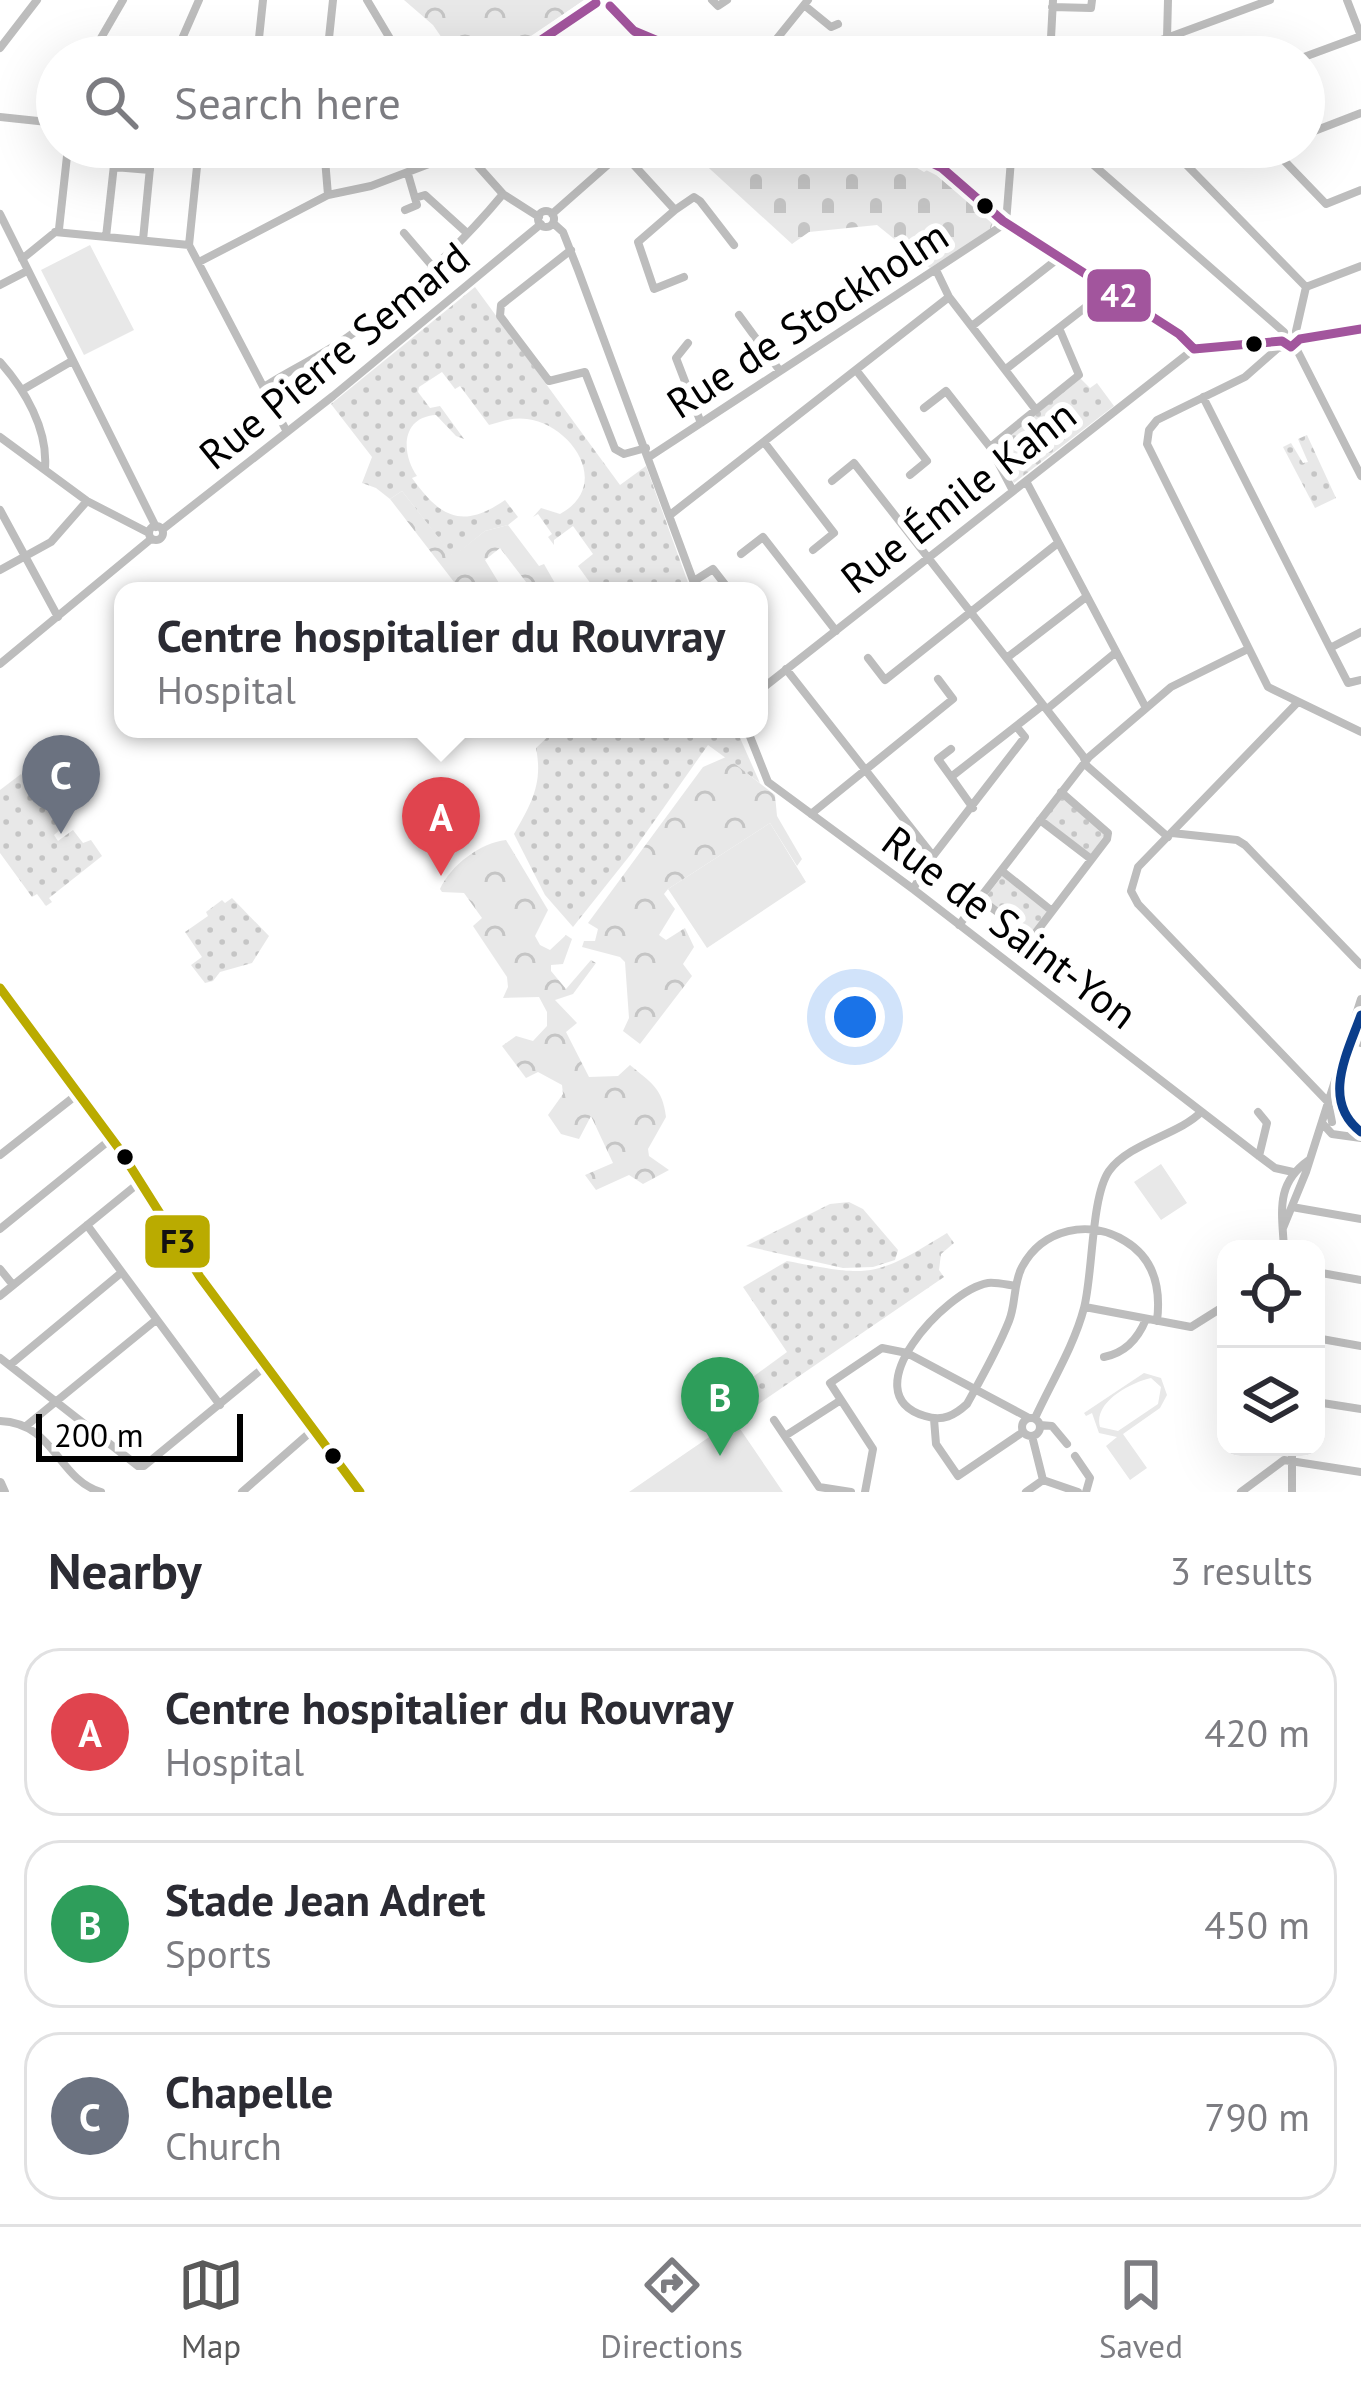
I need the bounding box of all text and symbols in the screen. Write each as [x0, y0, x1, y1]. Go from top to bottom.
search box [36, 36, 1325, 168]
icon: search [78, 69, 144, 135]
text: Search here [174, 73, 401, 131]
unlabelled marker [974, 195, 996, 217]
street label: Rue de Stockholm [656, 208, 958, 430]
street label: Rue Pierre Semard [188, 229, 480, 481]
line badge: 42 [1085, 267, 1153, 324]
text: 42 [1100, 273, 1138, 316]
unlabelled marker [1243, 333, 1265, 355]
street label: Rue Émile Kahn [829, 387, 1087, 605]
popup [114, 582, 768, 738]
text: Centre hospitalier du Rouvray [157, 606, 725, 664]
text: Hospital [157, 664, 296, 715]
pin: C [22, 735, 100, 834]
pin: A [402, 777, 480, 876]
street label: Rue de Saint-Yon [872, 813, 1148, 1041]
your location [825, 987, 885, 1047]
unlabelled marker [114, 1146, 136, 1168]
line badge: F3 [143, 1213, 212, 1270]
text: F3 [160, 1219, 196, 1262]
map controls [1217, 1240, 1325, 1456]
button: locate [1217, 1240, 1325, 1348]
button: layers [1217, 1348, 1325, 1456]
pin: B [681, 1357, 759, 1456]
scale bar [36, 1408, 243, 1461]
text: 200 m [54, 1413, 144, 1456]
unlabelled marker [322, 1445, 344, 1467]
text: Nearby [48, 1537, 202, 1603]
text: 3 results [1170, 1545, 1313, 1596]
text: Centre hospitalier du Rouvray [165, 1678, 733, 1736]
text: A [78, 1707, 102, 1758]
text: 420 m [1204, 1707, 1310, 1758]
text: Hospital [165, 1736, 304, 1787]
text: Stade Jean Adret [165, 1870, 486, 1928]
text: B [78, 1899, 102, 1950]
text: 450 m [1204, 1899, 1310, 1950]
text: Sports [165, 1928, 272, 1979]
text: Chapelle [165, 2062, 333, 2120]
text: C [79, 2091, 101, 2142]
text: 790 m [1204, 2091, 1310, 2142]
text: Church [165, 2120, 282, 2171]
tab: Map [178, 2252, 244, 2367]
tab: Directions [600, 2252, 743, 2367]
tab: Saved [1099, 2252, 1183, 2367]

